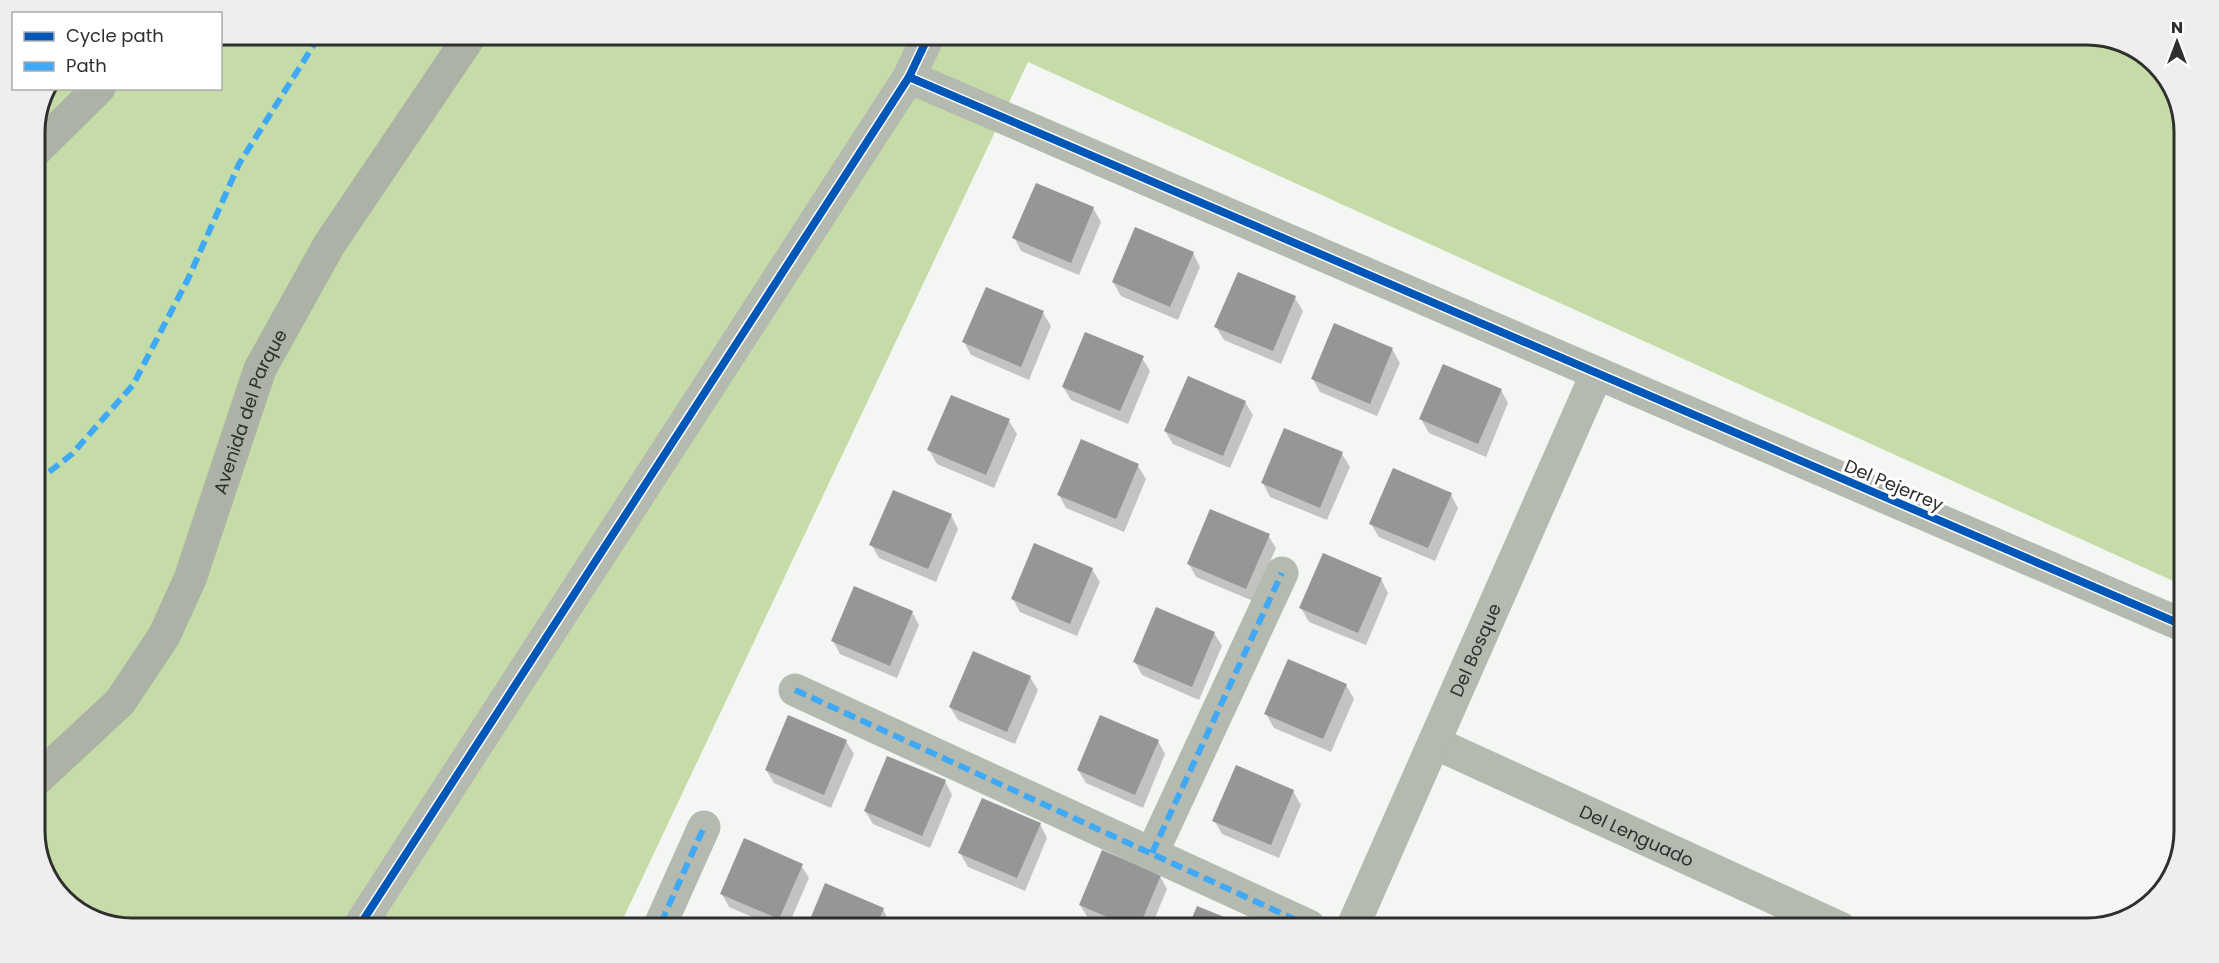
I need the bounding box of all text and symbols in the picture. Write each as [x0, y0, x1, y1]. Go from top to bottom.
legend [12, 12, 222, 90]
north arrow [2147, 12, 2207, 72]
text: N [2171, 16, 2183, 39]
text: Cycle path [66, 23, 164, 48]
text: Path [66, 53, 107, 78]
street label: Avenida del Parque [207, 324, 292, 497]
street label: Del Pejerrey [1841, 453, 1947, 517]
street label: Del Bosque [1443, 599, 1507, 700]
street label: Del Lenguado [1576, 798, 1698, 872]

